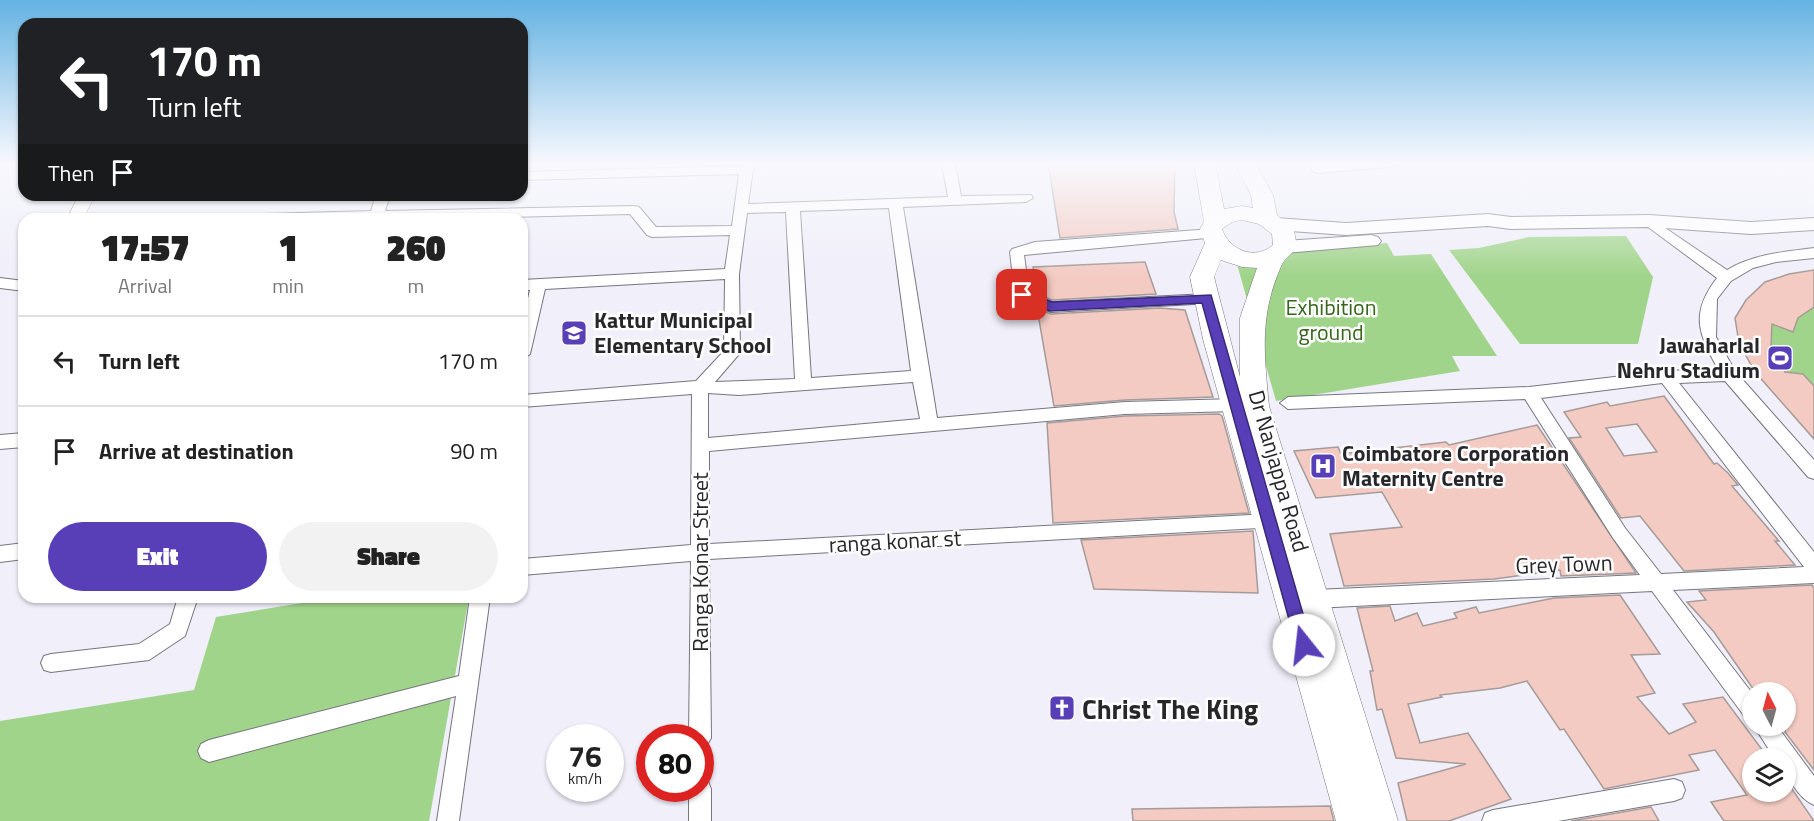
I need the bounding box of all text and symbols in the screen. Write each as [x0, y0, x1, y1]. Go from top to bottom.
text: 170 m [147, 28, 262, 92]
icon: left [48, 42, 126, 120]
text: Turn left [147, 86, 241, 127]
text: Then [48, 156, 94, 190]
icon: arrive [106, 156, 139, 189]
text: 17:57 [100, 220, 190, 275]
text: 1 [278, 220, 298, 275]
text: 260 [386, 220, 446, 275]
pin [996, 269, 1047, 320]
text: Arrival [118, 270, 172, 301]
text: min [272, 270, 304, 301]
text: m [408, 270, 424, 301]
icon: arrive [1005, 278, 1038, 311]
park label: Exhibition ground [1285, 290, 1377, 349]
place label: Kattur Municipal Elementary School [594, 303, 772, 362]
school or university icon: Kattur Municipal Elementary School [559, 318, 589, 348]
place label: Jawaharlal Nehru Stadium [1617, 328, 1760, 387]
sports icon: Jawaharlal Nehru Stadium [1765, 343, 1795, 373]
text: Turn left [99, 344, 180, 378]
text: 170 m [438, 344, 498, 378]
icon: left [48, 345, 81, 378]
street label: Dr Nanjappa Road [1240, 386, 1318, 556]
text: Arrive at destination [99, 434, 294, 468]
text: 90 m [450, 434, 498, 468]
icon: arrive [48, 435, 81, 468]
place label: Coimbatore Corporation Maternity Centre [1342, 436, 1569, 495]
hospital icon: Coimbatore Corporation Maternity Centre [1308, 451, 1338, 481]
street label: Ranga Konar Street [683, 472, 717, 652]
street label: ranga konar st [828, 521, 962, 561]
button: Exit [48, 522, 267, 591]
button: Share [279, 522, 498, 591]
street label: Grey Town [1515, 545, 1613, 583]
position arrow [1272, 613, 1336, 677]
north arrow [1742, 682, 1796, 736]
map controls [1742, 682, 1796, 802]
place label: Christ The King [1082, 688, 1258, 729]
church icon: Christ The King [1047, 693, 1077, 723]
speed limit sign: 80 [636, 724, 714, 802]
text: 76 [568, 733, 602, 779]
button: layers [1742, 748, 1796, 802]
text: km/h [568, 767, 602, 790]

